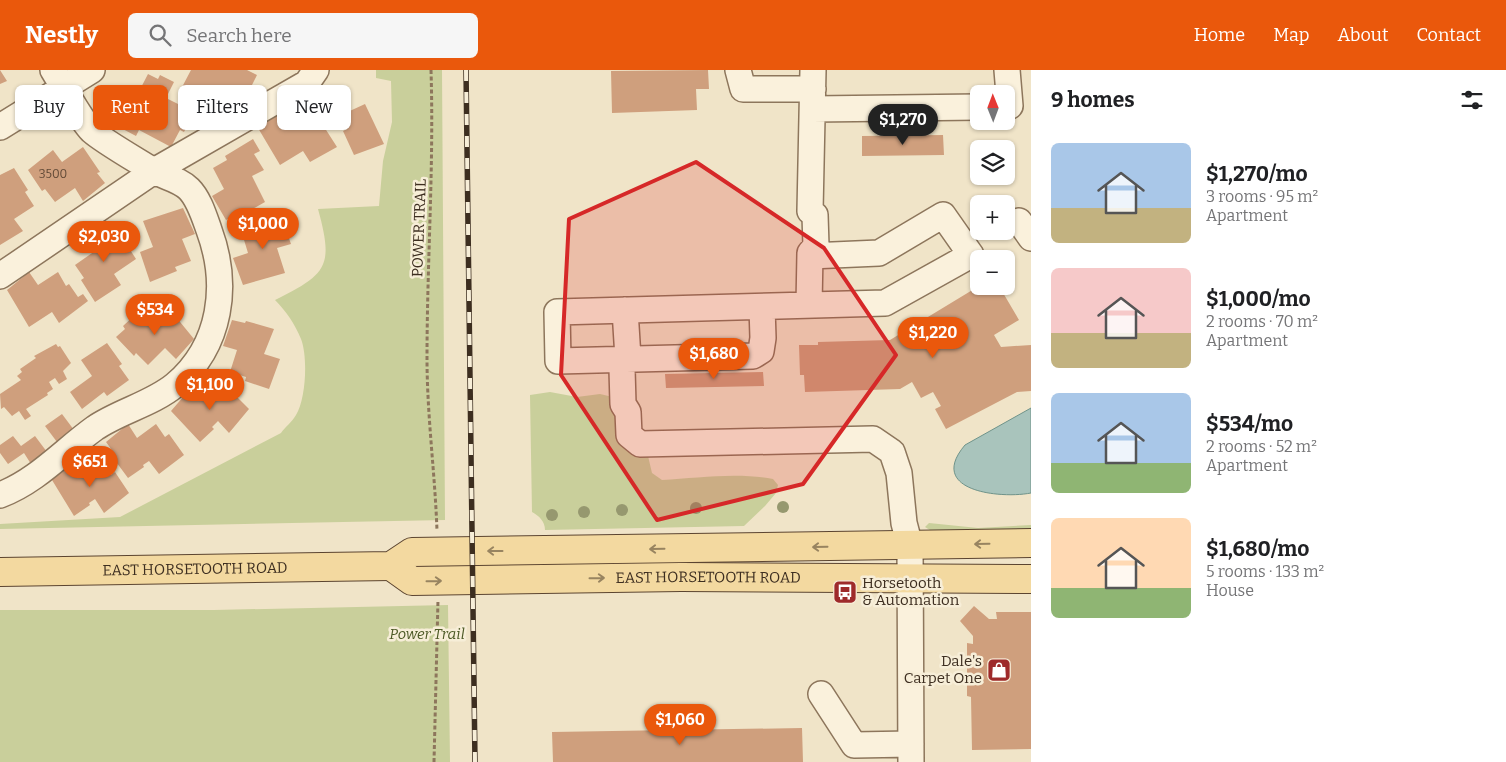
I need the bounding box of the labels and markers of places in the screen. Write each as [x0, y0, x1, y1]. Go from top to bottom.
pin: $1,270 [862, 104, 944, 146]
pin: $1,000 [222, 208, 304, 250]
pin: $2,030 [63, 220, 145, 263]
pin: $534 [125, 294, 185, 336]
pin: $1,220 [892, 316, 974, 359]
pin: $1,680 [673, 338, 755, 380]
pin: $1,100 [169, 368, 251, 411]
pin: $651 [60, 446, 120, 488]
place label: Horsetooth & Automation [862, 574, 960, 609]
bus stop icon: Horsetooth & Automation [832, 579, 858, 605]
place label: Dale's Carpet One [904, 652, 982, 687]
shop icon: Dale's Carpet One [986, 657, 1012, 683]
pin: $1,060 [639, 704, 721, 746]

